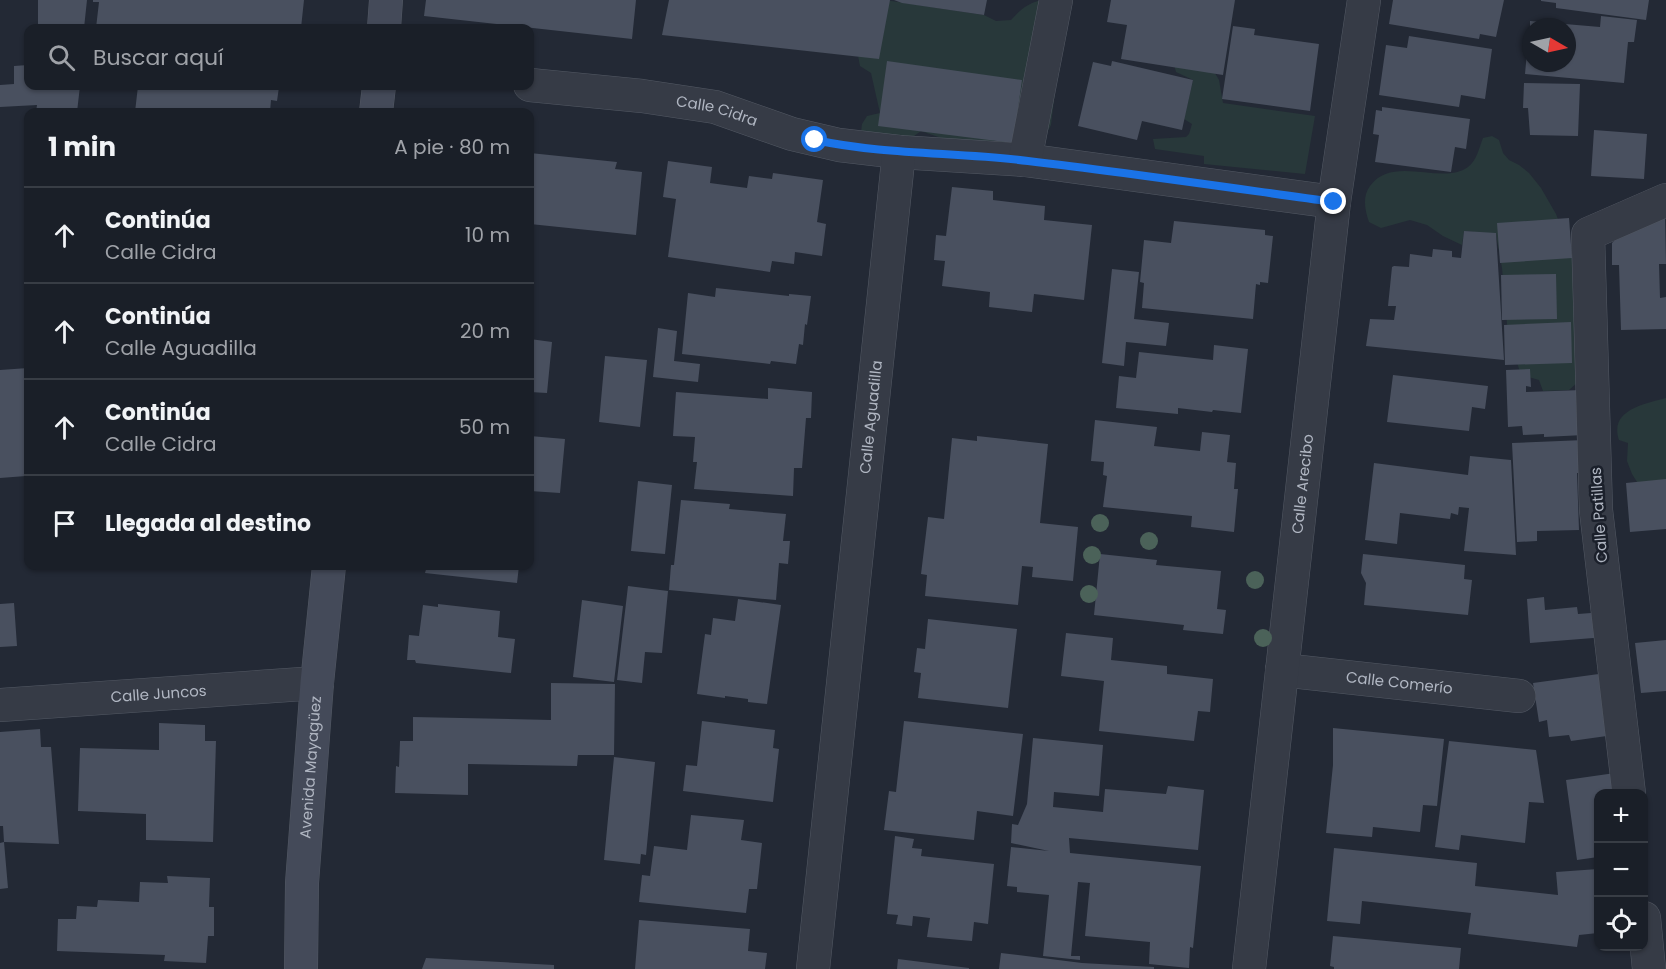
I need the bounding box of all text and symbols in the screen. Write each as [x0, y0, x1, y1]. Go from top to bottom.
north arrow [1522, 18, 1576, 72]
search box [24, 24, 534, 90]
icon: search [45, 41, 78, 74]
text: Buscar aquí [93, 42, 224, 73]
street label: Calle Cidra [675, 90, 761, 131]
route start [801, 126, 827, 152]
text: 1 min [48, 129, 116, 165]
text: A pie · 80 m [394, 133, 510, 161]
route end [1320, 188, 1346, 214]
text: Continúa [105, 205, 211, 236]
icon: ahead [48, 219, 81, 252]
text: 10 m [465, 221, 510, 249]
text: Calle Cidra [105, 238, 216, 266]
text: Continúa [105, 301, 211, 332]
icon: ahead [48, 315, 81, 348]
text: 20 m [460, 317, 510, 345]
text: Calle Aguadilla [105, 334, 257, 362]
street label: Calle Aguadilla [854, 359, 887, 475]
text: Continúa [105, 397, 211, 428]
icon: ahead [48, 411, 81, 444]
text: 50 m [459, 413, 510, 441]
text: Calle Cidra [105, 430, 216, 458]
street label: Calle Arecibo [1286, 433, 1318, 535]
street label: Calle Patillas [1585, 466, 1612, 564]
icon: arrive [48, 507, 81, 540]
text: Llegada al destino [105, 508, 311, 539]
street label: Calle Comerío [1345, 666, 1454, 699]
street label: Calle Juncos [110, 680, 207, 707]
street label: Avenida Mayagüez [294, 695, 326, 839]
map controls [1594, 789, 1648, 951]
button: + [1594, 789, 1648, 843]
button: − [1594, 843, 1648, 897]
button: locate [1594, 897, 1648, 951]

